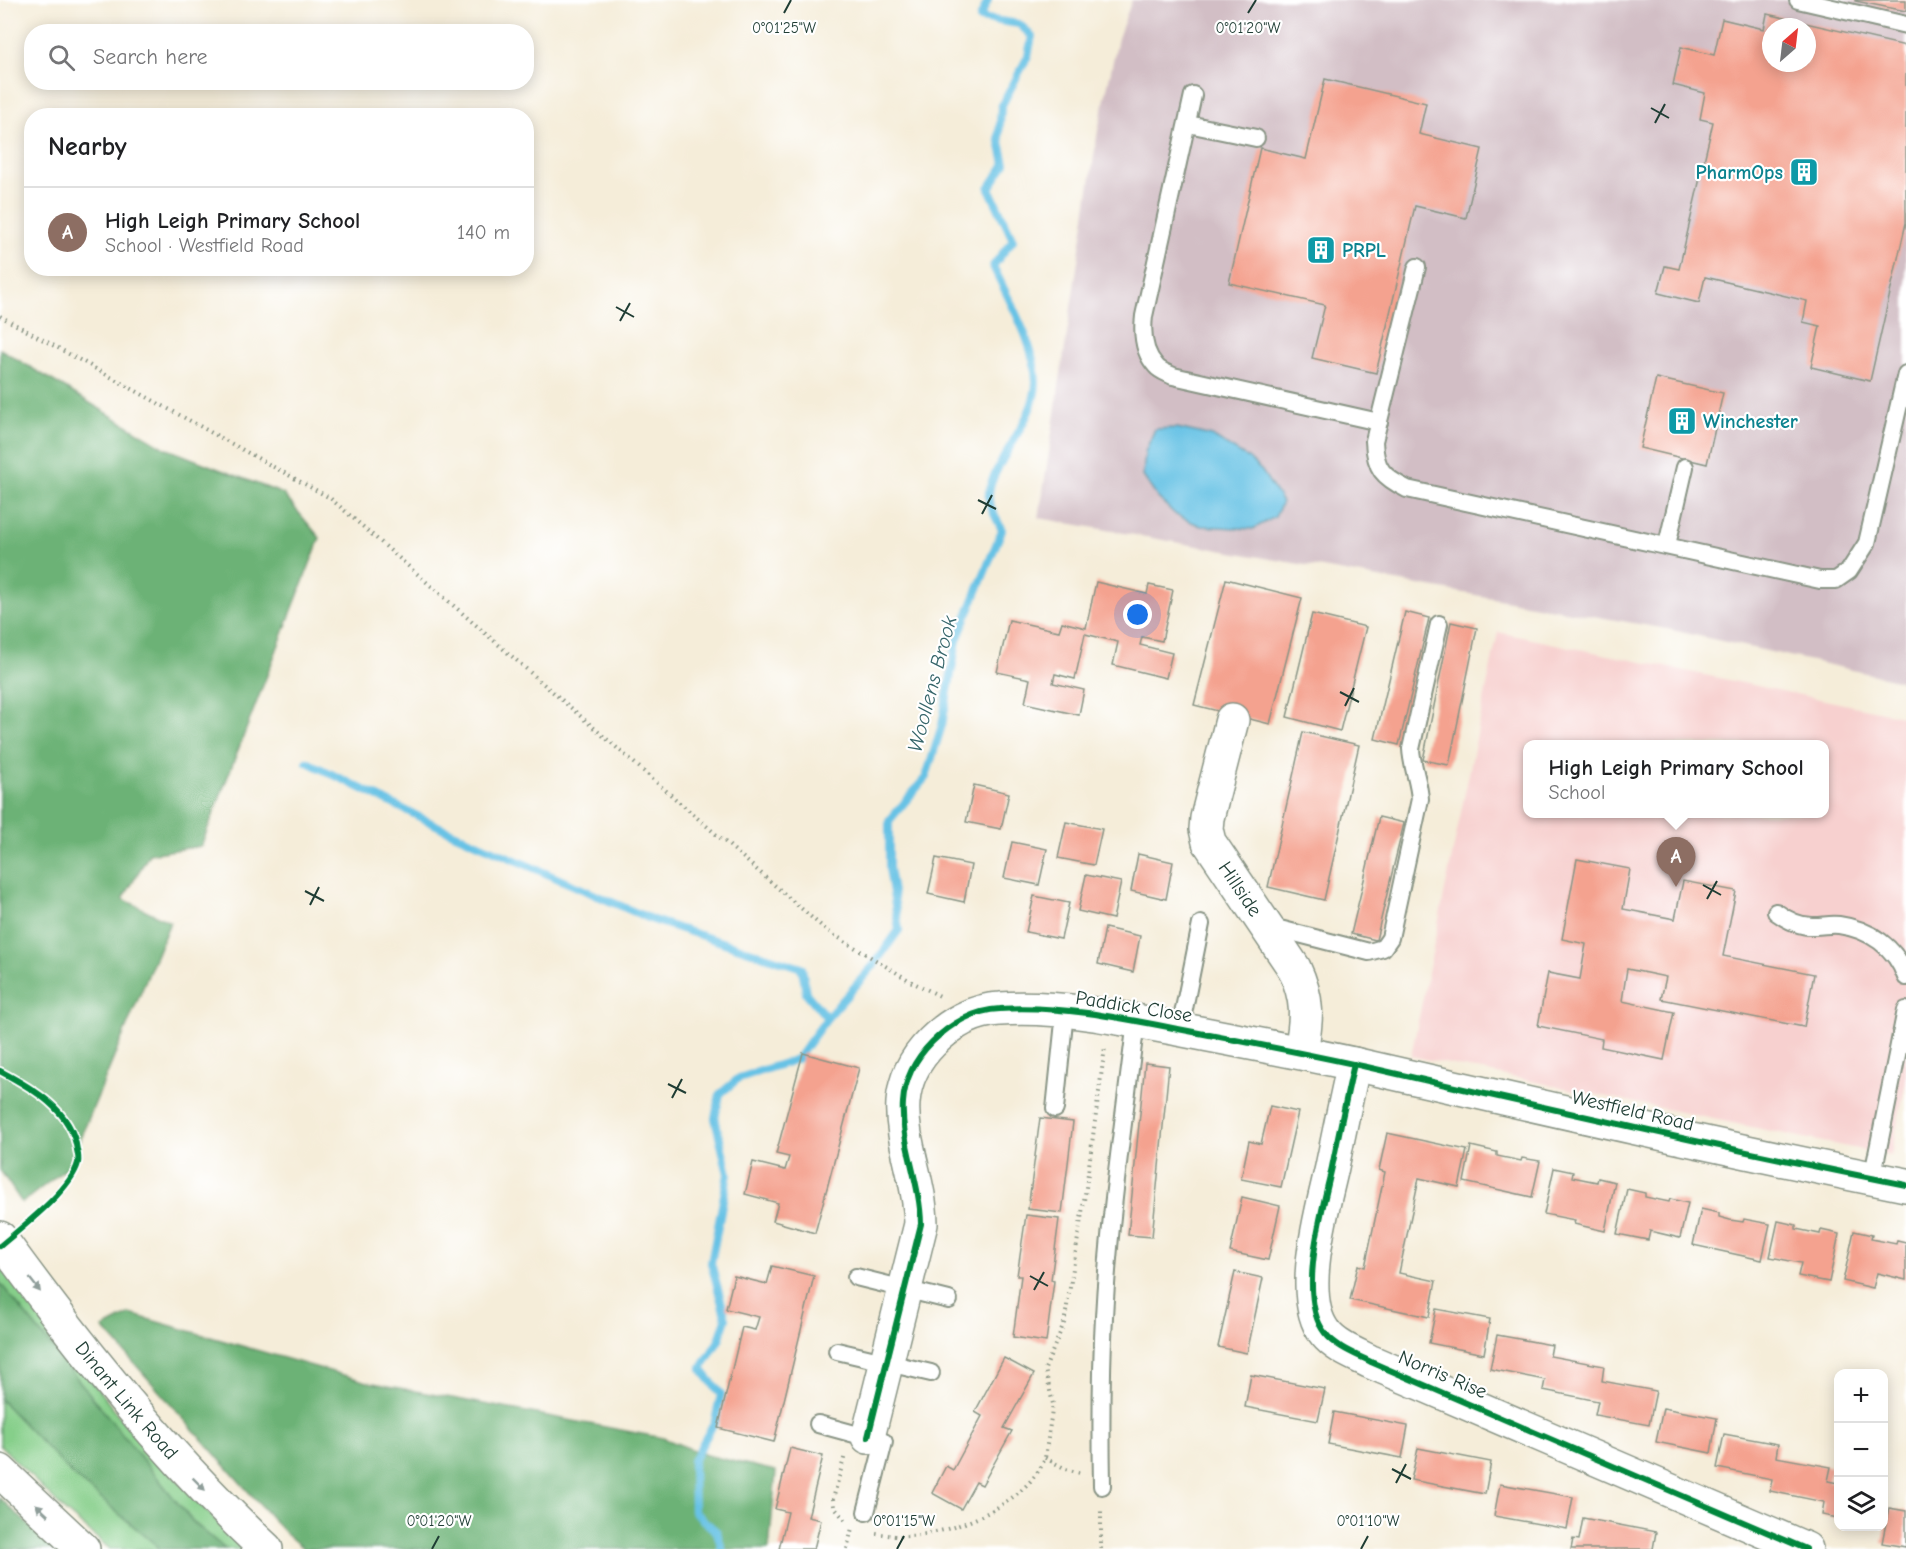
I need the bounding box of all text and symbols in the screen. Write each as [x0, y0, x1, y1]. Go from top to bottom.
north arrow [1762, 18, 1816, 72]
text: 0°01'25"W [752, 19, 816, 37]
text: 0°01'20"W [1216, 19, 1280, 37]
search box [24, 24, 534, 90]
icon: search [45, 41, 78, 74]
text: Search here [93, 44, 208, 70]
text: Nearby [48, 132, 127, 162]
building icon: PharmOps [1788, 156, 1820, 188]
place label: PharmOps [1696, 161, 1783, 184]
text: High Leigh Primary School [105, 208, 360, 234]
text: A [62, 221, 73, 244]
text: 140 m [457, 221, 510, 244]
text: School · Westfield Road [105, 234, 304, 257]
building icon: PRPL [1305, 234, 1337, 266]
place label: PRPL [1342, 239, 1386, 262]
building icon: Winchester [1666, 405, 1698, 437]
place label: Winchester [1703, 410, 1798, 433]
your location [1123, 600, 1152, 629]
water label: Woollens Brook [902, 613, 962, 755]
popup [1523, 740, 1829, 818]
text: High Leigh Primary School [1548, 755, 1804, 781]
text: School [1548, 781, 1605, 804]
pin: A [1656, 838, 1696, 887]
street label: Hillside [1213, 857, 1267, 921]
street label: Paddick Close [1074, 986, 1194, 1027]
street label: Westfield Road [1569, 1085, 1696, 1136]
one-way arrow [29, 1277, 42, 1293]
street label: Dinant Link Road [70, 1337, 183, 1464]
street label: Norris Rise [1395, 1346, 1491, 1403]
map controls [1834, 1369, 1888, 1531]
button: + [1834, 1369, 1888, 1423]
button: − [1834, 1423, 1888, 1477]
one-way arrow [192, 1476, 206, 1490]
button: layers [1834, 1477, 1888, 1531]
one-way arrow [34, 1503, 49, 1517]
text: 0°01'20"W [407, 1512, 471, 1530]
text: 0°01'15"W [873, 1512, 935, 1530]
text: 0°01'10"W [1336, 1512, 1400, 1530]

